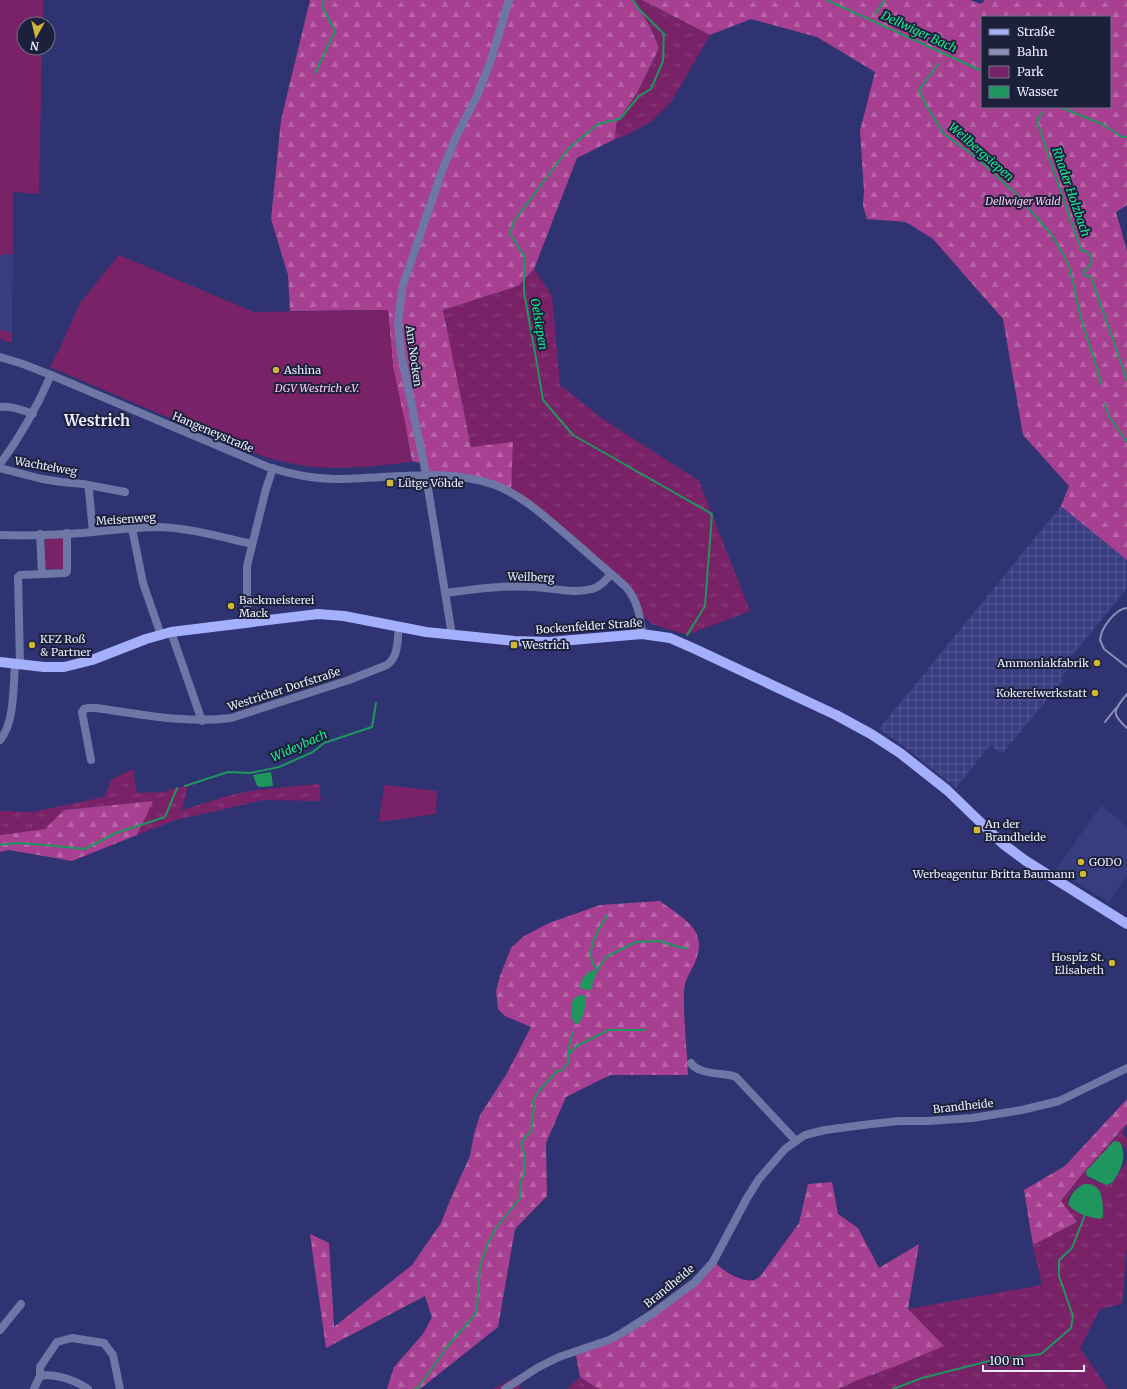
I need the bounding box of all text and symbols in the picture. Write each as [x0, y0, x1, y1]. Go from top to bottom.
water label: Dellwiger Bach [878, 7, 960, 56]
north arrow [16, 16, 56, 56]
legend [981, 16, 1111, 108]
text: Straße [1017, 24, 1055, 39]
text: N [29, 38, 40, 53]
text: Bahn [1017, 44, 1048, 59]
text: Park [1017, 64, 1044, 79]
text: Wasser [1016, 84, 1059, 99]
water label: Weilbergsiepen [946, 119, 1017, 184]
water label: Rhader Holzbach [1049, 145, 1094, 238]
park label: Dellwiger Wald [984, 194, 1061, 208]
water label: Oelsiepen [528, 297, 551, 351]
street label: Am Nocken [403, 324, 425, 388]
place label: Ashina [283, 363, 321, 377]
marker: Ashina [271, 365, 281, 375]
park label: DGV Westrich e.V. [274, 381, 359, 395]
street label: Hangeneystraße [170, 409, 256, 456]
district label: Westrich [63, 411, 130, 430]
street label: Wachtelweg [12, 453, 79, 478]
place label: Lütge Vöhde [398, 476, 464, 490]
marker: Lütge Vöhde [385, 478, 395, 488]
street label: Meisenweg [96, 510, 157, 528]
street label: Weilberg [506, 569, 555, 585]
place label: Backmeisterei Mack [239, 593, 315, 620]
marker: Backmeisterei Mack [226, 601, 236, 611]
street label: Bockenfelder Straße [535, 615, 643, 637]
place label: KFZ Roß & Partner [40, 632, 91, 659]
place label: Westrich [521, 638, 570, 652]
marker: KFZ Roß & Partner [27, 640, 37, 650]
marker: Westrich [509, 640, 519, 650]
place label: Ammoniakfabrik [996, 656, 1089, 670]
marker: Ammoniakfabrik [1092, 658, 1102, 668]
street label: Westricher Dorfstraße [225, 664, 342, 714]
place label: Kokereiwerkstatt [996, 686, 1088, 700]
marker: Kokereiwerkstatt [1090, 688, 1100, 698]
water label: Wideybach [268, 726, 329, 765]
place label: An der Brandheide [984, 817, 1046, 844]
marker: An der Brandheide [972, 825, 982, 835]
place label: GODO [1089, 855, 1122, 869]
marker: GODO [1076, 857, 1086, 867]
place label: Werbeagentur Britta Baumann [912, 867, 1076, 881]
marker: Werbeagentur Britta Baumann [1078, 869, 1088, 879]
place label: Hospiz St. Elisabeth [1051, 950, 1105, 977]
marker: Hospiz St. Elisabeth [1107, 958, 1117, 968]
street label: Brandheide [932, 1096, 994, 1116]
street label: Brandheide [641, 1261, 697, 1311]
scale bar [983, 1347, 1084, 1373]
text: 100 m [989, 1353, 1024, 1368]

